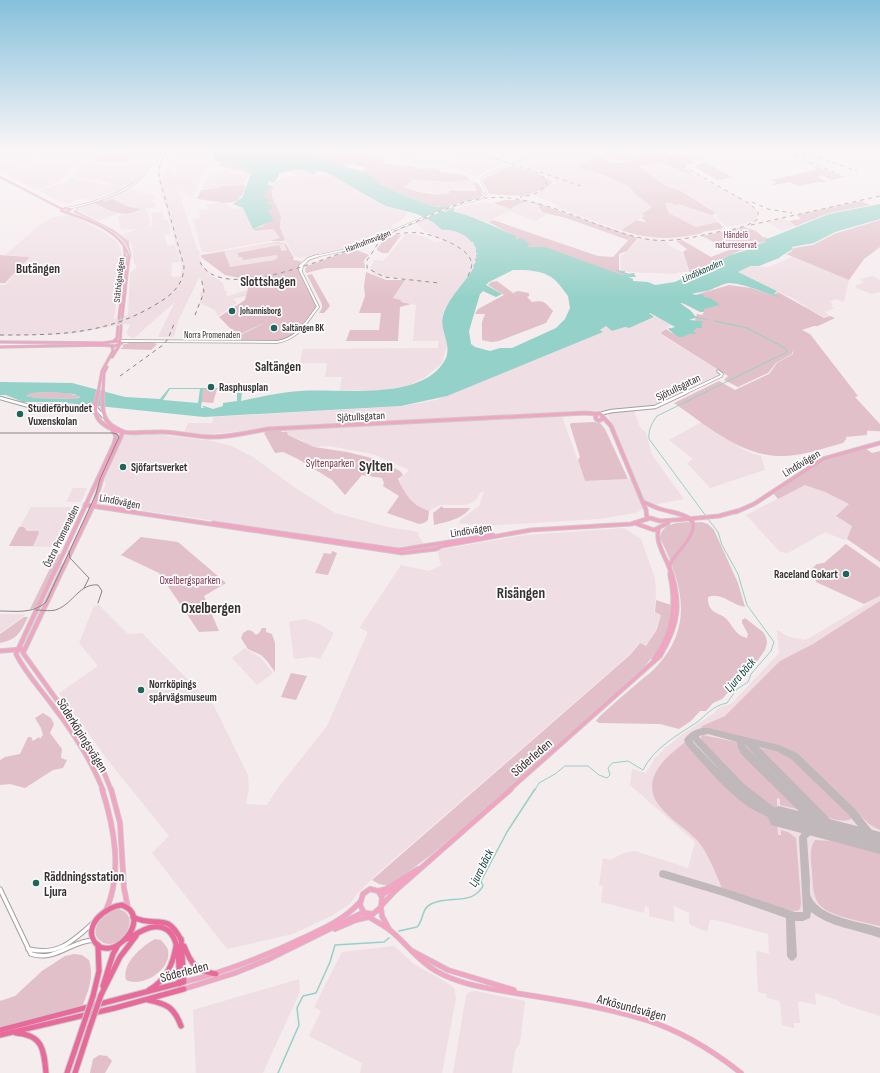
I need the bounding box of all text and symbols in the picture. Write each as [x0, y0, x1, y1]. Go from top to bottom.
street label: Hanholmsvägen [344, 228, 393, 255]
park label: Händelö naturreservat [715, 230, 757, 251]
street label: Ståthögavägen [112, 257, 127, 303]
water label: Lindökanalen [680, 257, 725, 285]
district label: Butängen [16, 261, 60, 277]
district label: Slottshagen [240, 274, 296, 290]
marker: Johannisborg [227, 306, 237, 316]
place label: Johannisborg [239, 306, 281, 317]
marker: Saltängen BK [269, 323, 279, 333]
place label: Saltängen BK [282, 323, 324, 334]
street label: Norra Promenaden [184, 330, 240, 341]
district label: Saltängen [255, 359, 301, 375]
street label: Sjötullsgatan [654, 371, 703, 404]
place label: Rasphusplan [219, 381, 268, 394]
marker: Rasphusplan [206, 382, 216, 392]
place label: Studieförbundet Vuxenskolan [28, 402, 93, 428]
marker: Studieförbundet Vuxenskolan [15, 409, 25, 419]
street label: Sjötullsgatan [337, 409, 386, 424]
street label: Lindövägen [780, 447, 823, 480]
park label: Syltenparken [306, 457, 355, 470]
district label: Sylten [359, 457, 393, 476]
place label: Sjöfartsverket [131, 461, 188, 474]
marker: Sjöfartsverket [118, 462, 128, 472]
street label: Lindövägen [98, 491, 142, 512]
street label: Östra Promenaden [41, 503, 82, 570]
street label: Lindövägen [449, 521, 493, 540]
place label: Raceland Gokart [774, 568, 838, 581]
marker: Raceland Gokart [841, 569, 851, 579]
park label: Oxelbergsparken [159, 574, 221, 587]
district label: Risängen [497, 584, 545, 603]
district label: Oxelbergen [181, 599, 241, 618]
water label: Ljura bäck [721, 655, 760, 696]
place label: Norrköpings spårvägsmuseum [149, 678, 217, 704]
marker: Norrköpings spårvägsmuseum [136, 685, 146, 695]
street label: Söderköpingsvägen [53, 695, 111, 776]
street label: Söderleden [508, 736, 555, 780]
water label: Ljura bäck [466, 846, 498, 890]
place label: Räddningsstation Ljura [44, 869, 125, 900]
marker: Räddningsstation Ljura [31, 878, 41, 888]
street label: Söderleden [158, 958, 210, 986]
street label: Arkösundsvägen [594, 991, 668, 1025]

